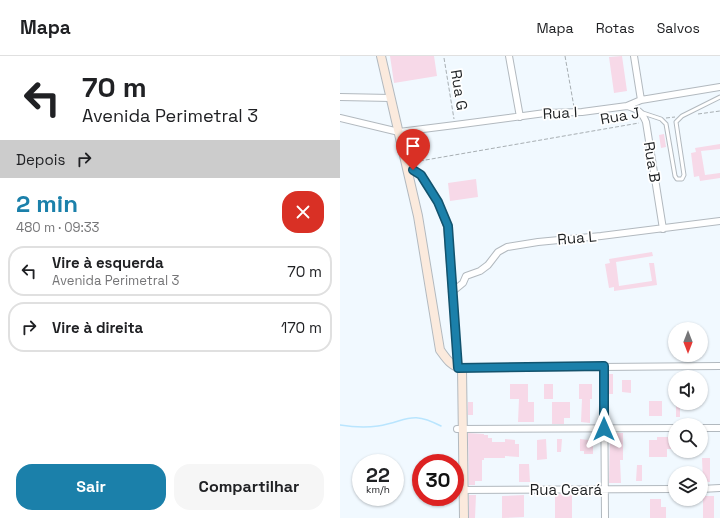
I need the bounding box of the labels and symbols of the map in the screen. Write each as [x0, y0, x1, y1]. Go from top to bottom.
street label: Rua G [447, 68, 472, 112]
street label: Rua I [542, 102, 578, 123]
street label: Rua J [599, 103, 641, 128]
pin [396, 129, 430, 170]
street label: Rua B [640, 140, 665, 184]
street label: Rua L [557, 226, 597, 249]
north arrow [668, 322, 708, 362]
position arrow [583, 408, 625, 450]
speed limit sign: 30 [412, 454, 464, 506]
street label: Rua Ceará [530, 480, 603, 499]

